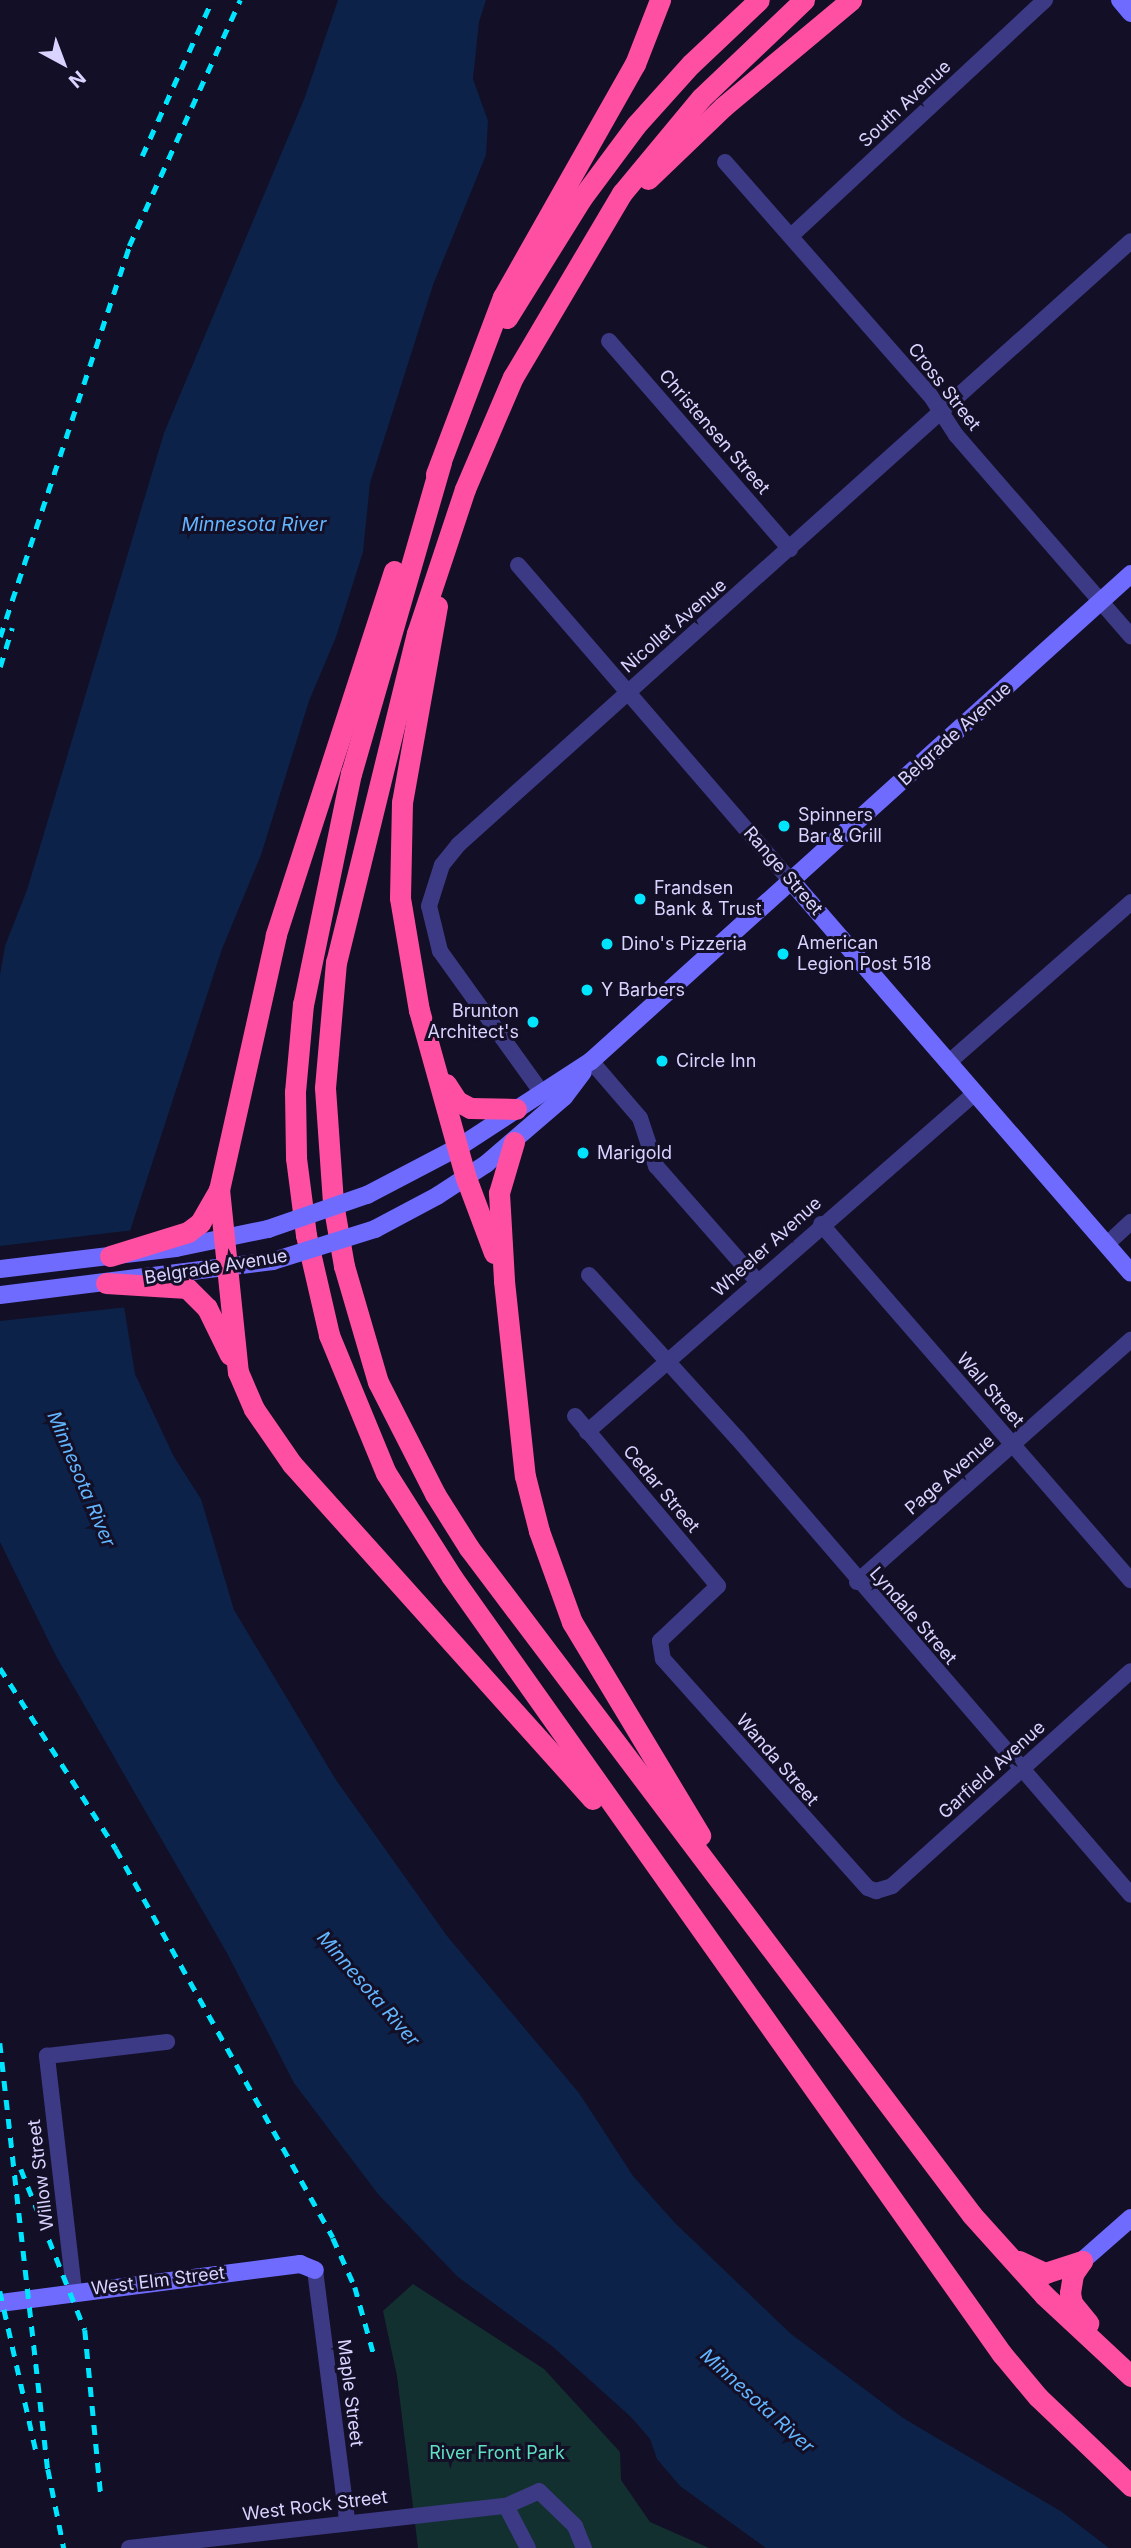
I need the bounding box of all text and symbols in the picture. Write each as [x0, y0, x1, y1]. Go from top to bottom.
north arrow [28, 28, 98, 98]
street label: South Avenue [855, 56, 955, 152]
text: N [64, 66, 90, 93]
street label: Cross Street [903, 339, 985, 435]
street label: Christensen Street [654, 365, 774, 499]
water label: Minnesota River [182, 514, 326, 536]
street label: Nicollet Avenue [617, 574, 731, 678]
street label: Belgrade Avenue [894, 678, 1016, 790]
place label: Spinners Bar & Grill [798, 805, 882, 848]
marker: Spinners Bar & Grill [776, 818, 792, 834]
street label: Range Street [739, 823, 827, 919]
place label: Frandsen Bank & Trust [654, 878, 762, 920]
marker: Frandsen Bank & Trust [632, 891, 648, 907]
place label: Dino's Pizzeria [621, 933, 747, 955]
place label: American Legion Post 518 [797, 933, 932, 976]
marker: Dino's Pizzeria [599, 936, 615, 952]
marker: American Legion Post 518 [775, 946, 791, 962]
place label: Y Barbers [601, 979, 685, 1001]
marker: Y Barbers [579, 982, 595, 998]
place label: Brunton Architect's [428, 1001, 519, 1044]
marker: Brunton Architect's [525, 1014, 541, 1030]
place label: Circle Inn [676, 1050, 756, 1072]
marker: Circle Inn [654, 1053, 670, 1069]
place label: Marigold [597, 1142, 672, 1164]
marker: Marigold [575, 1145, 591, 1161]
street label: Wheeler Avenue [708, 1192, 826, 1302]
street label: Belgrade Avenue [143, 1245, 289, 1289]
street label: Wall Street [952, 1348, 1028, 1432]
water label: Minnesota River [42, 1408, 120, 1550]
street label: Page Avenue [901, 1430, 999, 1520]
street label: Cedar Street [618, 1441, 704, 1537]
street label: Lyndale Street [865, 1563, 961, 1669]
street label: Wanda Street [731, 1710, 823, 1810]
street label: Garfield Avenue [934, 1717, 1050, 1823]
water label: Minnesota River [312, 1927, 424, 2051]
street label: Willow Street [23, 2118, 59, 2232]
street label: West Elm Street [90, 2262, 226, 2300]
street label: Maple Street [333, 2338, 367, 2448]
water label: Minnesota River [696, 2344, 818, 2458]
park label: River Front Park [429, 2442, 565, 2464]
street label: West Rock Street [241, 2486, 389, 2526]

